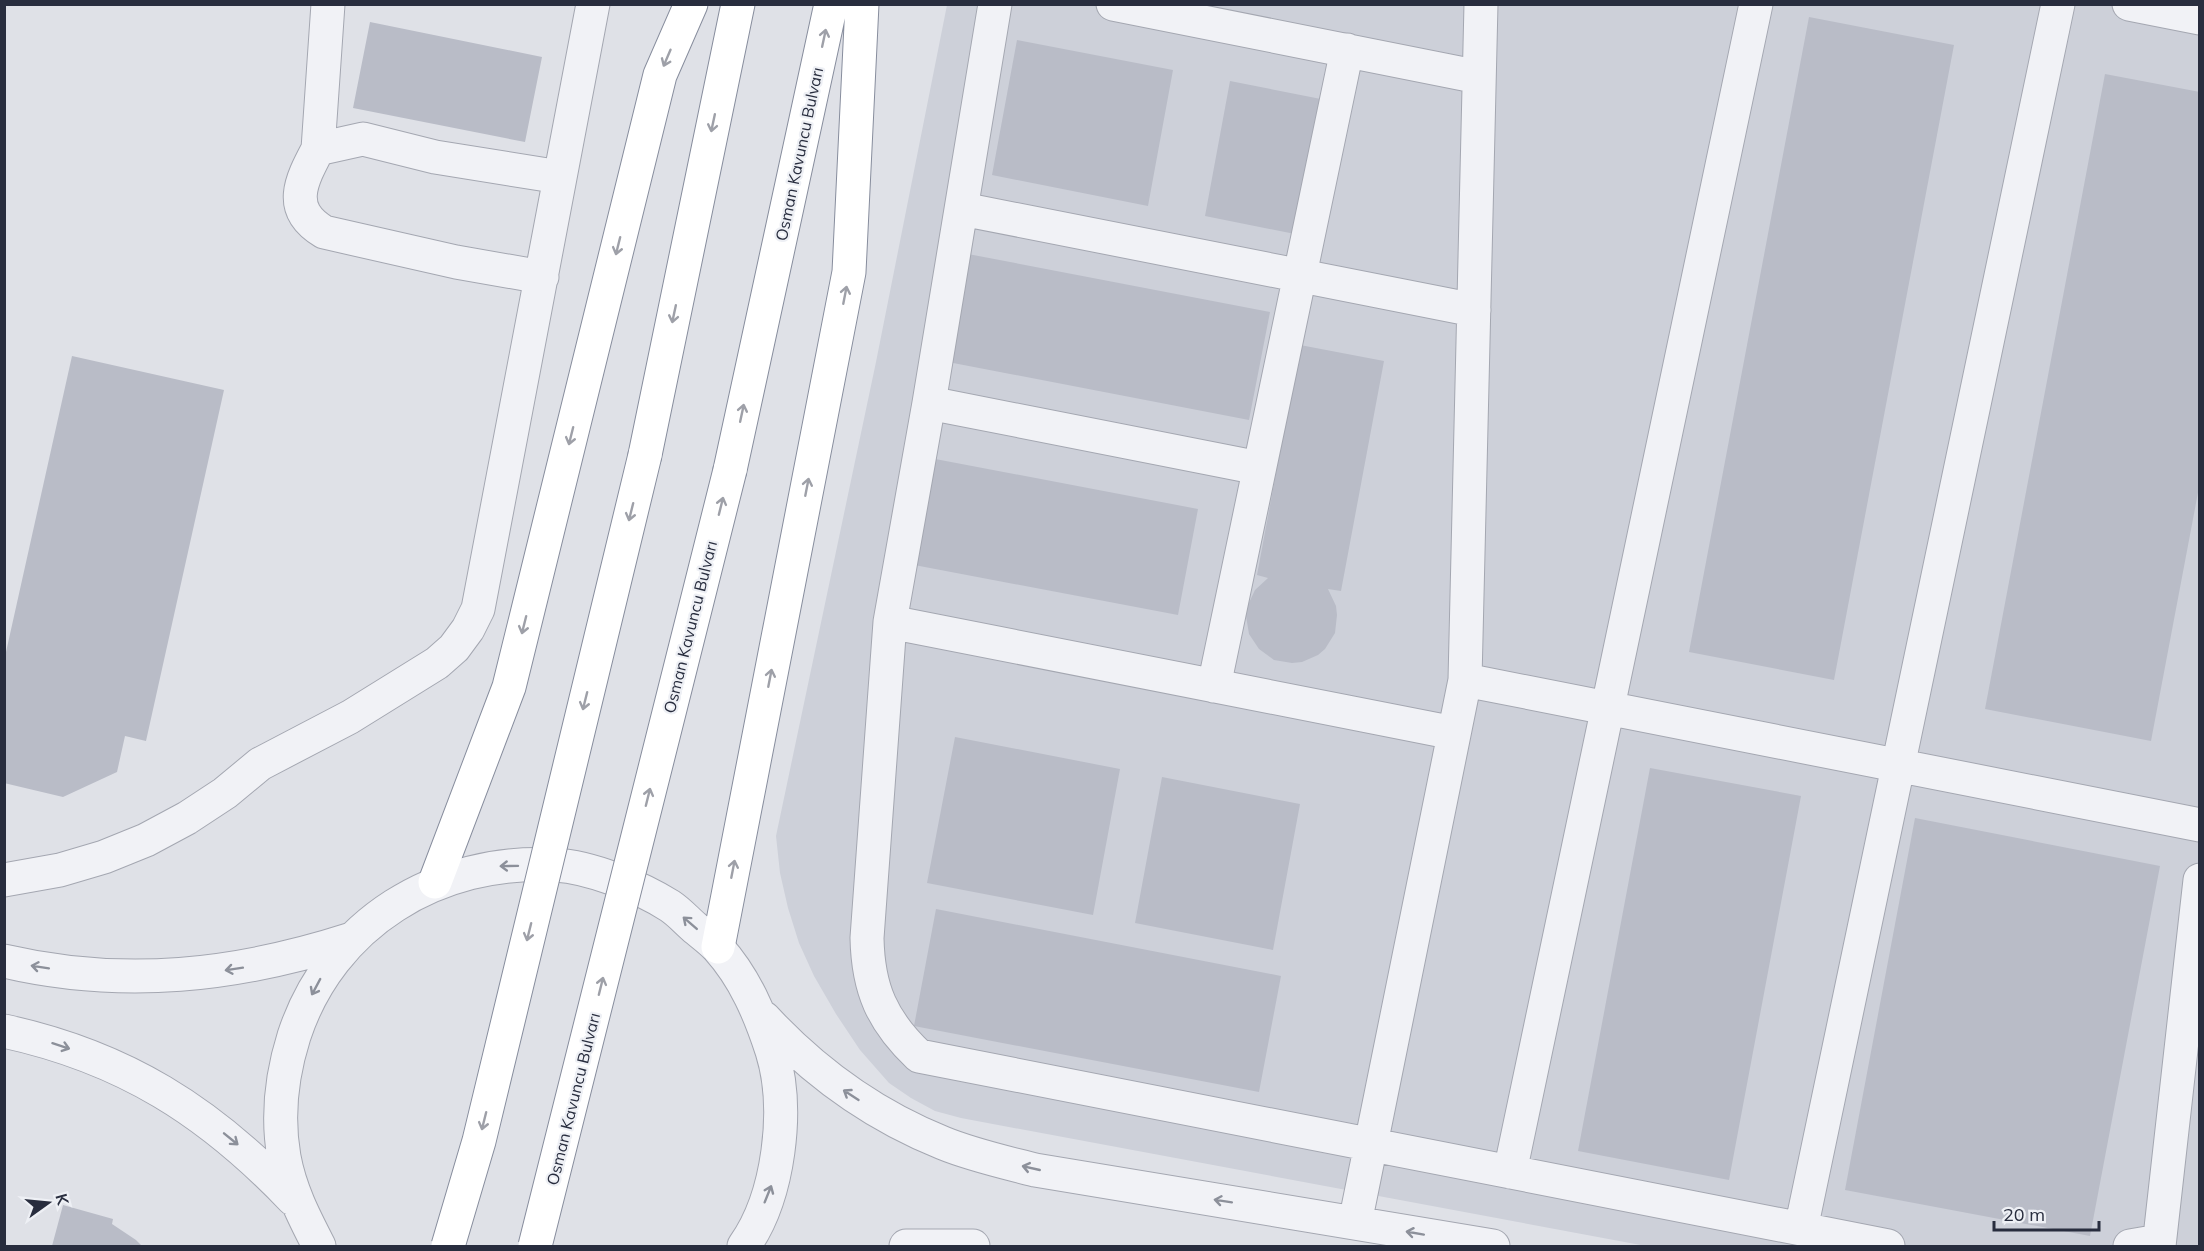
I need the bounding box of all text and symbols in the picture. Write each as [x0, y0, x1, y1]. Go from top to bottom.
one-way arrow [819, 29, 830, 48]
one-way arrow [661, 49, 673, 67]
street label: Osman Kavuncu Bulvarı [771, 65, 827, 243]
one-way arrow [707, 113, 718, 133]
one-way arrow [611, 237, 623, 256]
one-way arrow [840, 286, 851, 305]
one-way arrow [667, 305, 679, 324]
one-way arrow [737, 404, 748, 423]
one-way arrow [564, 426, 576, 445]
one-way arrow [802, 477, 813, 497]
one-way arrow [715, 497, 727, 516]
one-way arrow [624, 502, 636, 521]
street label: Osman Kavuncu Bulvarı [659, 539, 721, 715]
one-way arrow [518, 615, 529, 634]
one-way arrow [765, 669, 776, 688]
one-way arrow [579, 691, 590, 711]
one-way arrow [643, 788, 655, 807]
one-way arrow [500, 860, 520, 872]
one-way arrow [728, 860, 739, 880]
one-way arrow [683, 916, 698, 930]
one-way arrow [523, 922, 535, 941]
one-way arrow [31, 962, 51, 973]
one-way arrow [225, 963, 245, 974]
one-way arrow [310, 977, 322, 995]
one-way arrow [596, 977, 607, 996]
street label: Osman Kavuncu Bulvarı [542, 1011, 604, 1187]
one-way arrow [51, 1041, 70, 1052]
one-way arrow [843, 1089, 860, 1101]
one-way arrow [477, 1112, 489, 1131]
one-way arrow [223, 1132, 239, 1145]
one-way arrow [1021, 1162, 1040, 1174]
north arrow [18, 1173, 78, 1233]
one-way arrow [763, 1185, 774, 1203]
text: K [51, 1191, 74, 1208]
scale bar [1994, 1194, 2099, 1232]
one-way arrow [1213, 1195, 1233, 1206]
text: 20 m [2003, 1203, 2045, 1226]
one-way arrow [1406, 1228, 1425, 1239]

